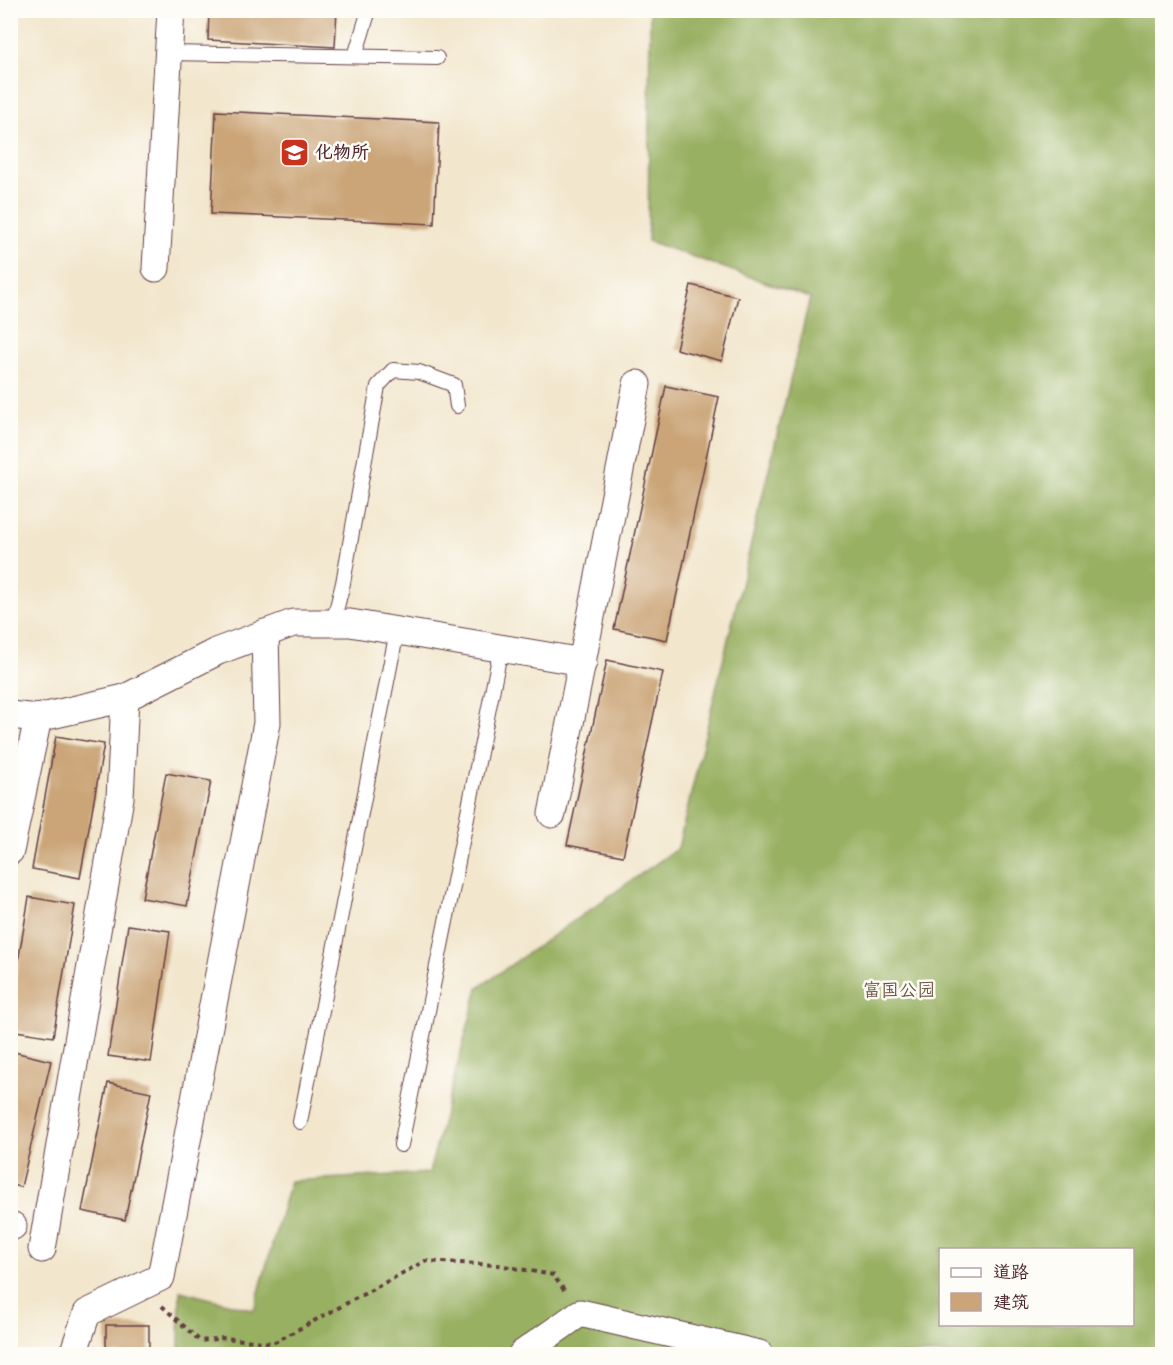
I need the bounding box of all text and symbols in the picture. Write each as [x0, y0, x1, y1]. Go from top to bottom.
school or university icon: 化物所 [278, 136, 310, 168]
place label: 化物所 [315, 142, 369, 163]
park label: 富国公园 [863, 980, 935, 1001]
legend [939, 1248, 1134, 1326]
text: 道路 [993, 1262, 1029, 1283]
text: 建筑 [993, 1292, 1029, 1313]

